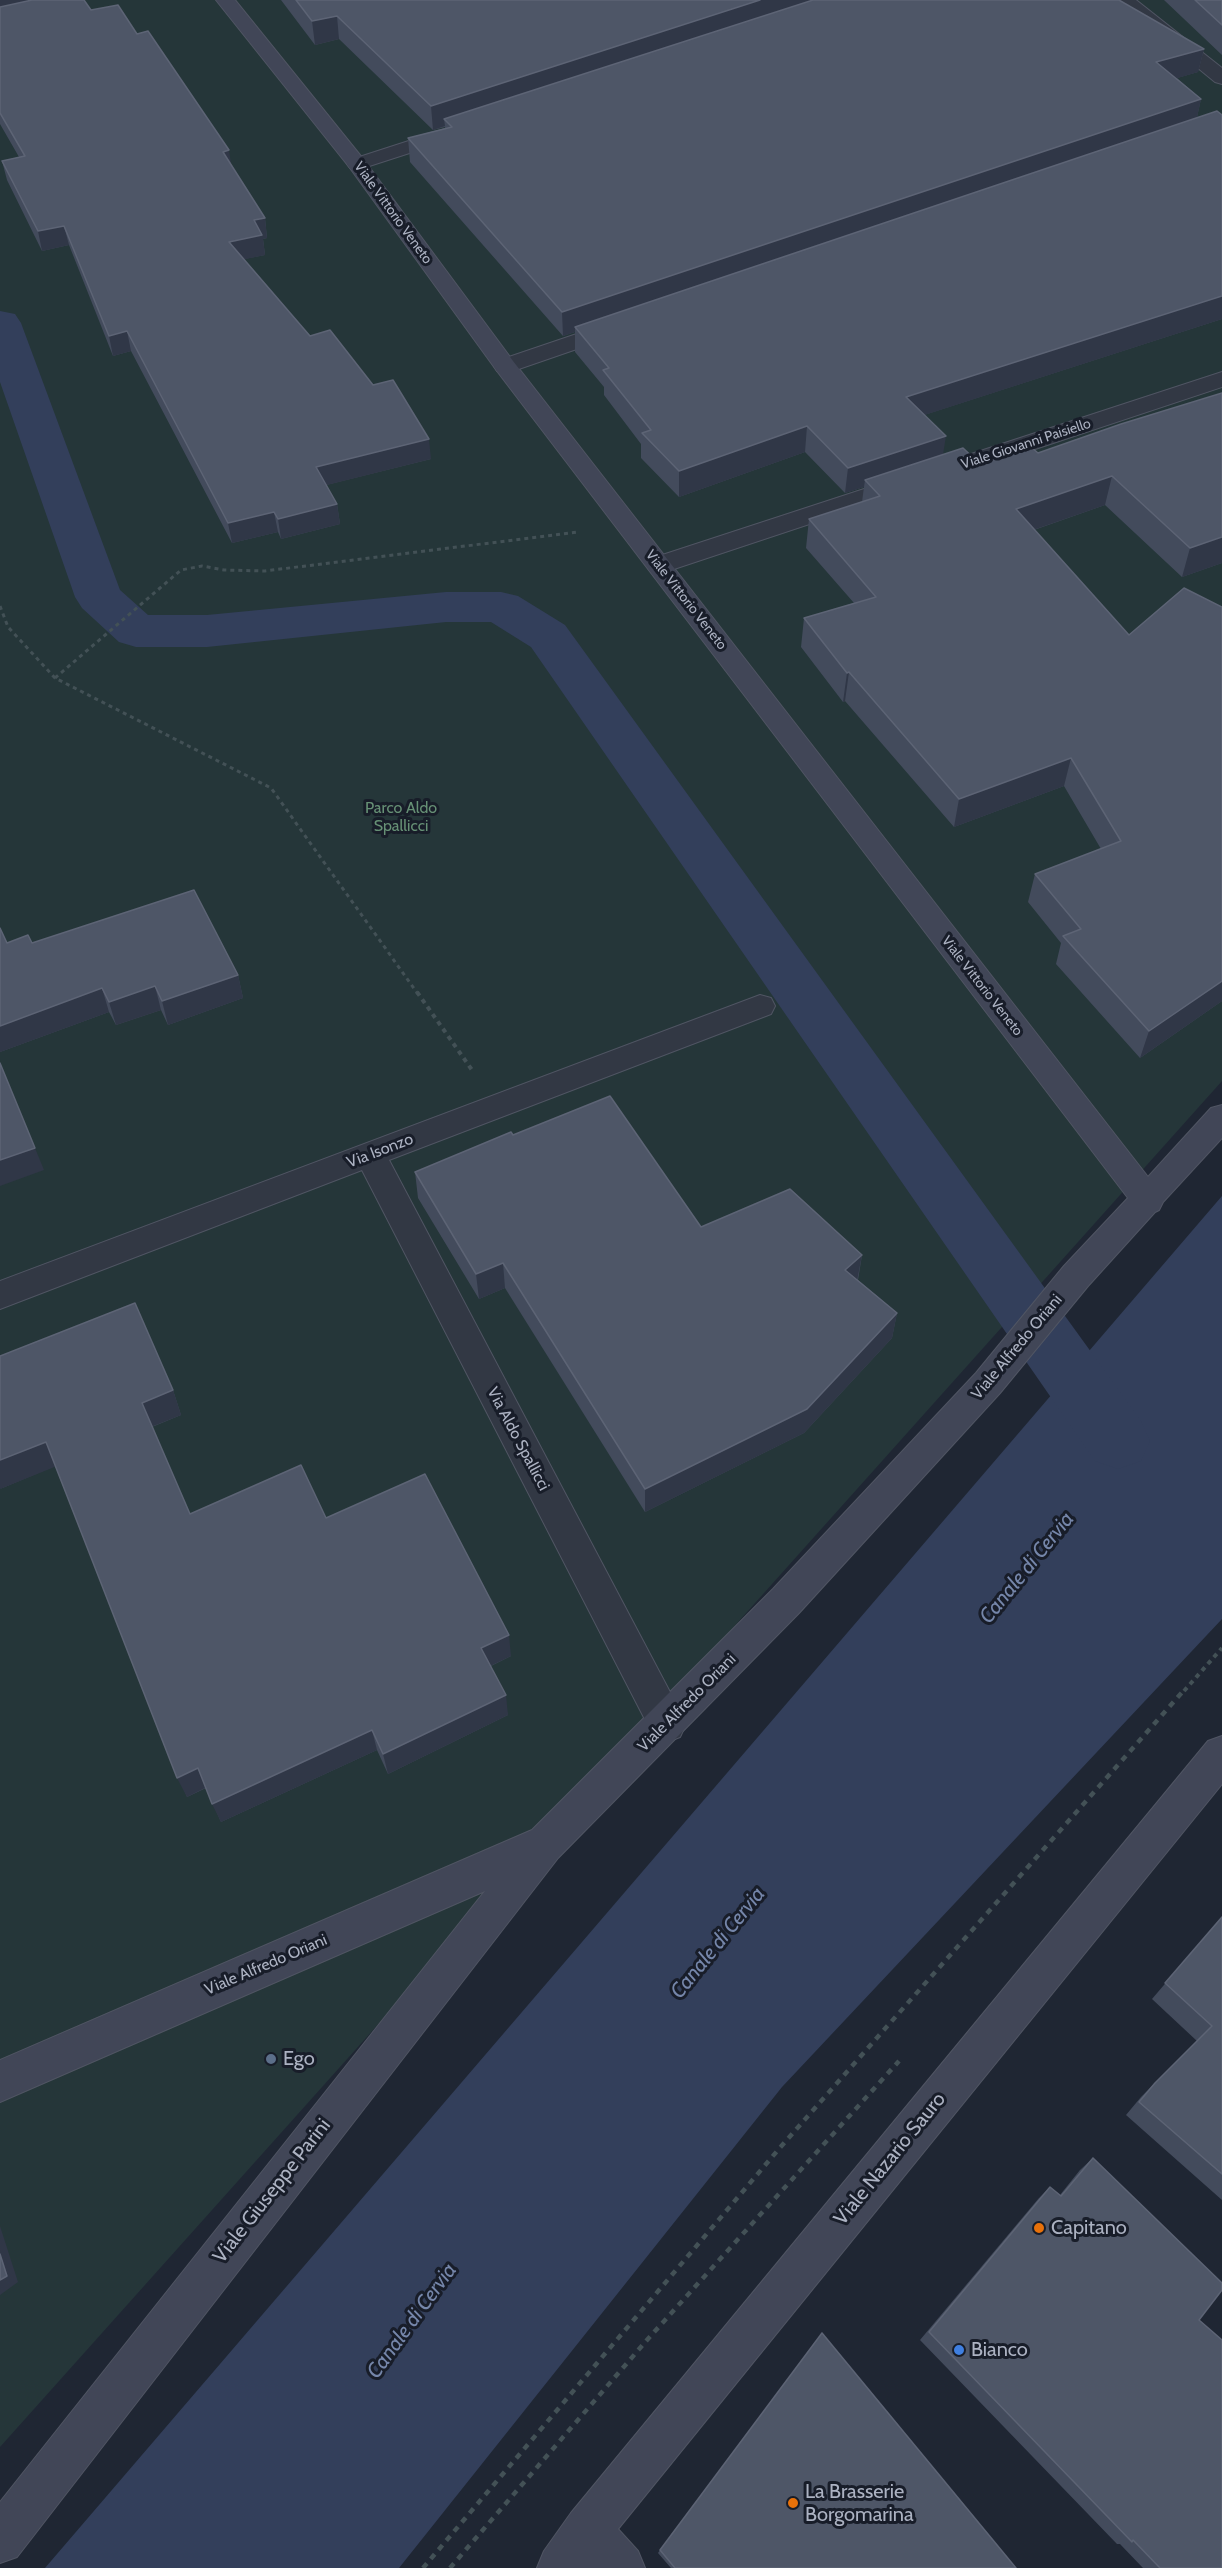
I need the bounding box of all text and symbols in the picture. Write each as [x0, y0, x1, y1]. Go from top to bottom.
street label: Viale Vittorio Veneto [350, 159, 436, 267]
street label: Viale Giovanni Paisiello [959, 415, 1093, 473]
street label: Viale Vittorio Veneto [642, 547, 730, 653]
park label: Parco Aldo Spallicci [365, 798, 437, 836]
street label: Viale Vittorio Veneto [938, 933, 1026, 1039]
street label: Via Isonzo [344, 1130, 416, 1172]
street label: Viale Alfredo Oriani [968, 1291, 1066, 1403]
street label: Via Aldo Spallicci [483, 1384, 553, 1494]
water label: Canale di Cervia [974, 1507, 1080, 1629]
street label: Viale Alfredo Oriani [634, 1650, 740, 1756]
water label: Canale di Cervia [665, 1882, 771, 2004]
street label: Viale Alfredo Oriani [202, 1931, 330, 1999]
place label: Ego [283, 2047, 315, 2071]
marker: Ego [264, 2052, 278, 2066]
street label: Viale Nazario Sauro [829, 2088, 951, 2230]
street label: Viale Giuseppe Parini [208, 2114, 336, 2268]
place label: Capitano [1051, 2216, 1127, 2240]
marker: Capitano [1032, 2221, 1046, 2235]
water label: Canale di Cervia [362, 2258, 462, 2384]
place label: Bianco [971, 2338, 1028, 2362]
marker: Bianco [952, 2343, 966, 2357]
place label: La Brasserie Borgomarina [805, 2480, 914, 2527]
marker: La Brasserie Borgomarina [786, 2496, 800, 2510]

